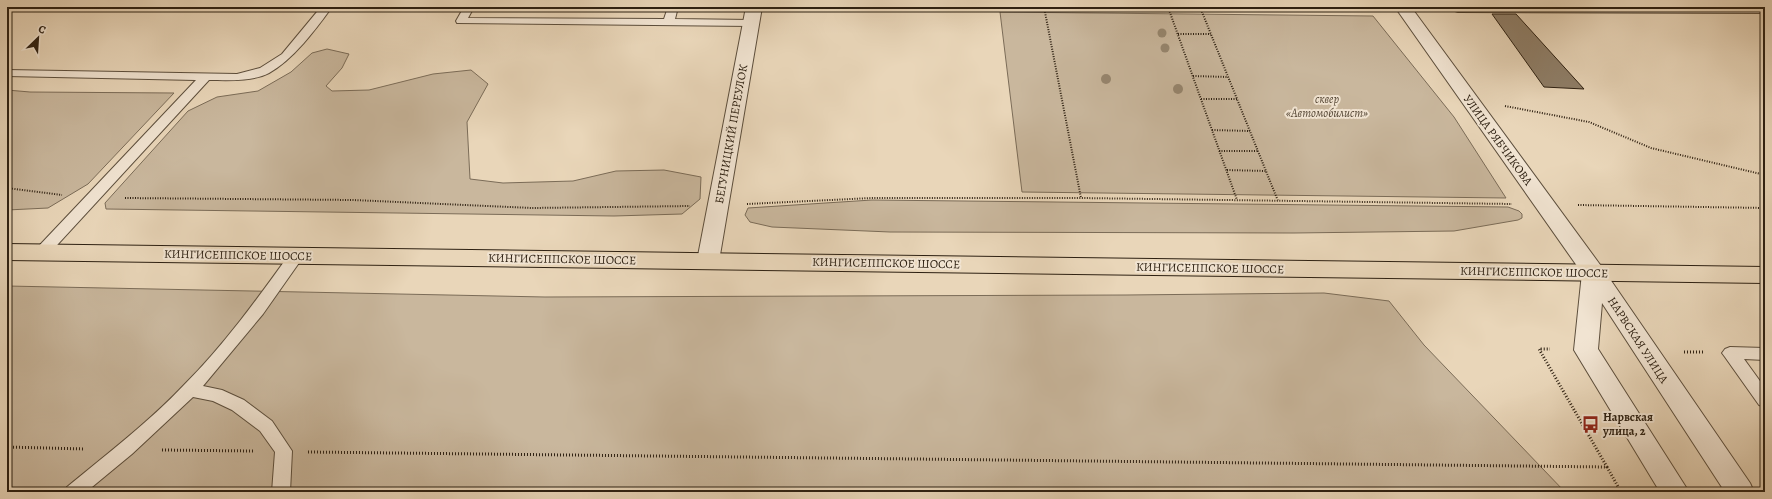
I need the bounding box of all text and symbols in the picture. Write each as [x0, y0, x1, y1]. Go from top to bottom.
north arrow [18, 18, 58, 58]
text: С [36, 21, 48, 38]
street label: БЕГУНИЦКИЙ ПЕРЕУЛОК [711, 63, 751, 205]
park label: сквер «Автомобилист» [1286, 91, 1368, 121]
street label: УЛИЦА РЯБЧИКОВА [1460, 91, 1537, 189]
street label: КИНГИСЕППСКОЕ ШОССЕ [164, 246, 312, 264]
street label: КИНГИСЕППСКОЕ ШОССЕ [488, 250, 636, 268]
street label: КИНГИСЕППСКОЕ ШОССЕ [812, 254, 960, 272]
street label: КИНГИСЕППСКОЕ ШОССЕ [1136, 259, 1284, 277]
street label: КИНГИСЕППСКОЕ ШОССЕ [1460, 263, 1608, 281]
street label: НАРВСКАЯ УЛИЦА [1604, 294, 1673, 387]
place label: Нарвская улица, 2 [1602, 409, 1653, 439]
bus stop icon: Нарвская улица, 2 [1580, 414, 1600, 434]

